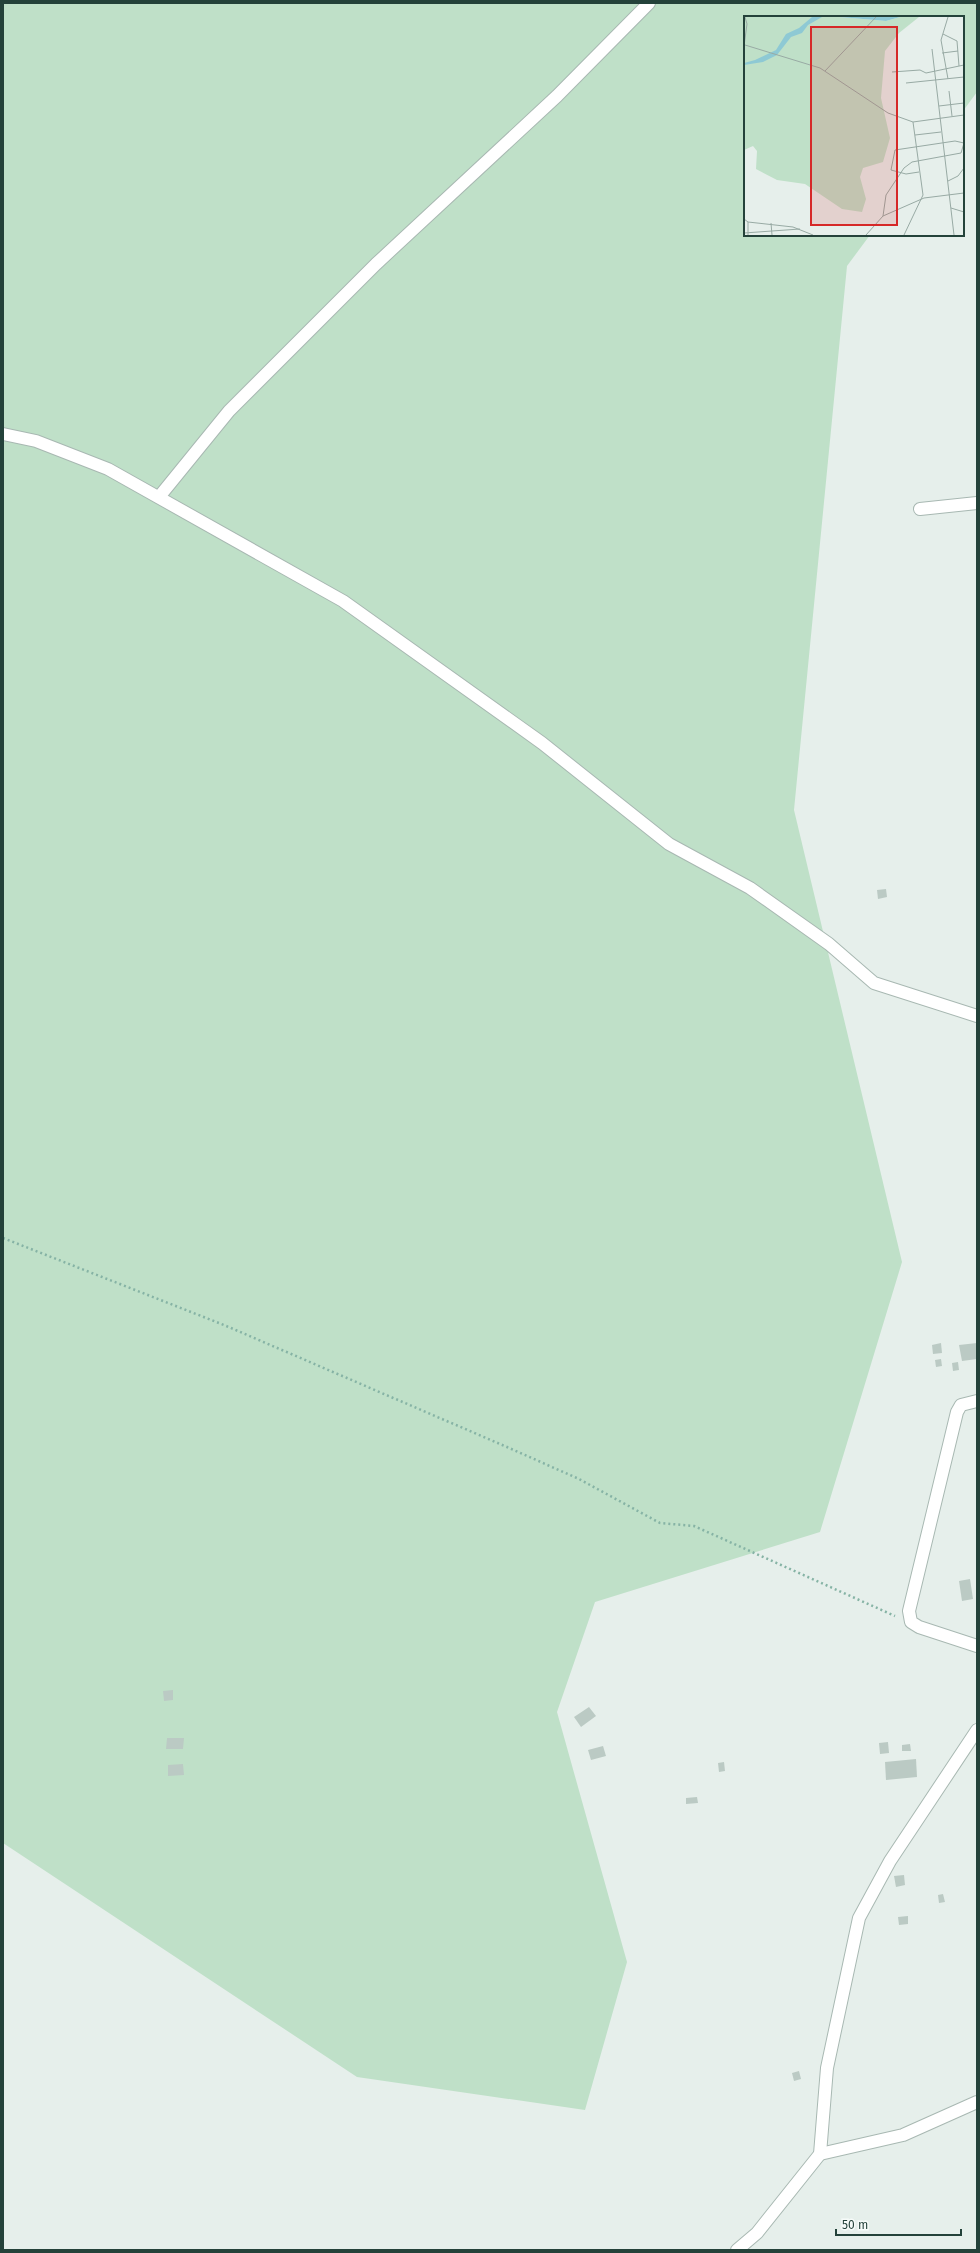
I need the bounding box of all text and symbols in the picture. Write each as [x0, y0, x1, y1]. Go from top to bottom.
inset map [744, 16, 964, 236]
scale bar [836, 2211, 961, 2237]
text: 50 m [842, 2218, 868, 2232]

